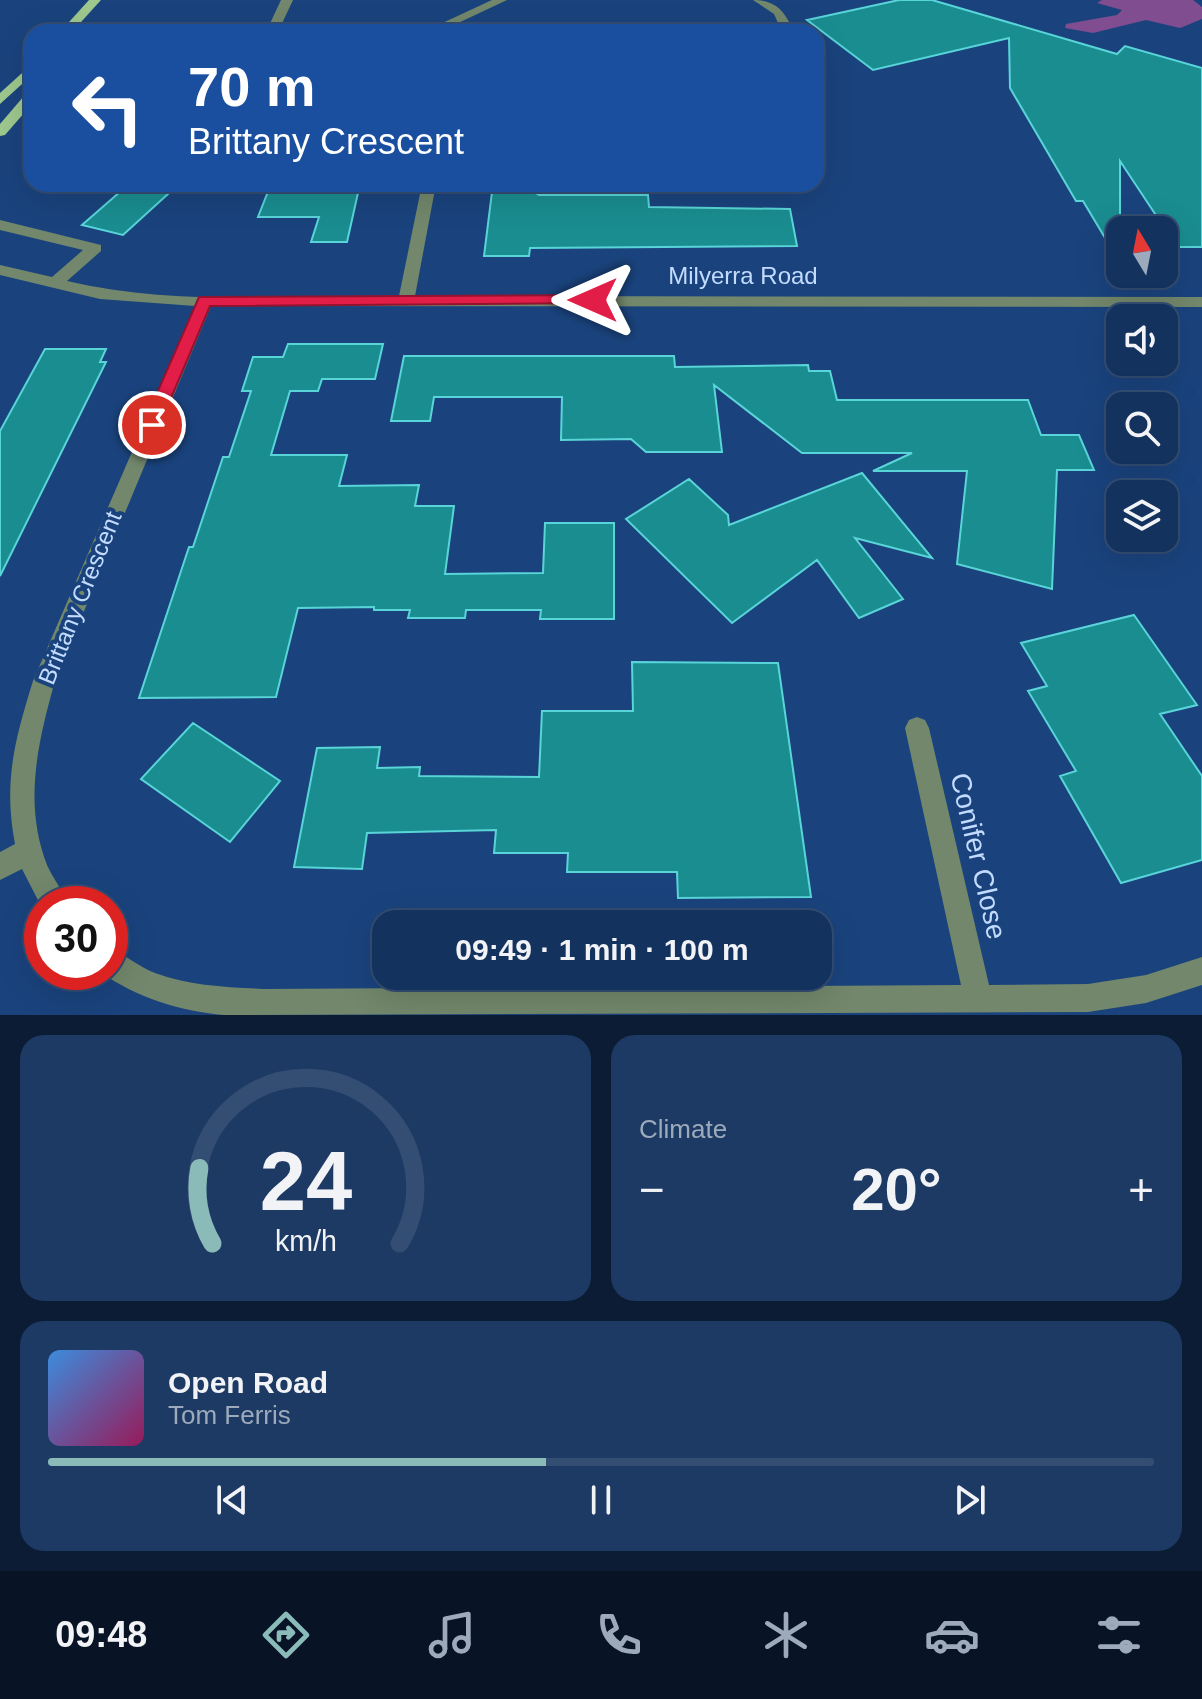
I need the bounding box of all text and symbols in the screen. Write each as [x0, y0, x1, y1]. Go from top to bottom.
text: 70 m [188, 55, 316, 118]
icon: left [56, 56, 160, 160]
text: Brittany Crescent [188, 121, 464, 162]
north arrow [1106, 216, 1178, 288]
map controls [1106, 216, 1178, 552]
position arrow [551, 258, 635, 342]
street label: Milyerra Road [668, 262, 818, 289]
button: sound [1106, 304, 1178, 376]
pin [118, 391, 186, 459]
button: search [1106, 392, 1178, 464]
icon: arrive [130, 403, 174, 447]
button: layers [1106, 480, 1178, 552]
street label: Brittany Crescent [33, 507, 127, 688]
street label: Conifer Close [944, 770, 1013, 942]
speed limit sign: 30 [24, 886, 128, 990]
text: 09:49 · 1 min · 100 m [455, 933, 749, 966]
text: Climate [639, 1114, 727, 1144]
text: 24 [259, 1135, 352, 1228]
text: 20° [851, 1156, 942, 1223]
text: − [639, 1165, 665, 1214]
text: + [1128, 1165, 1154, 1214]
text: km/h [275, 1225, 336, 1257]
text: Open Road [168, 1366, 328, 1399]
text: Tom Ferris [168, 1400, 291, 1430]
icon: previous [210, 1478, 254, 1522]
icon: pause [579, 1478, 623, 1522]
icon: next [948, 1478, 992, 1522]
icon: directions [258, 1607, 314, 1663]
icon: music [424, 1607, 480, 1663]
icon: phone [591, 1607, 647, 1663]
icon: climate [758, 1607, 814, 1663]
icon: car [924, 1607, 980, 1663]
icon: filters [1091, 1607, 1147, 1663]
text: 09:48 [55, 1614, 147, 1655]

